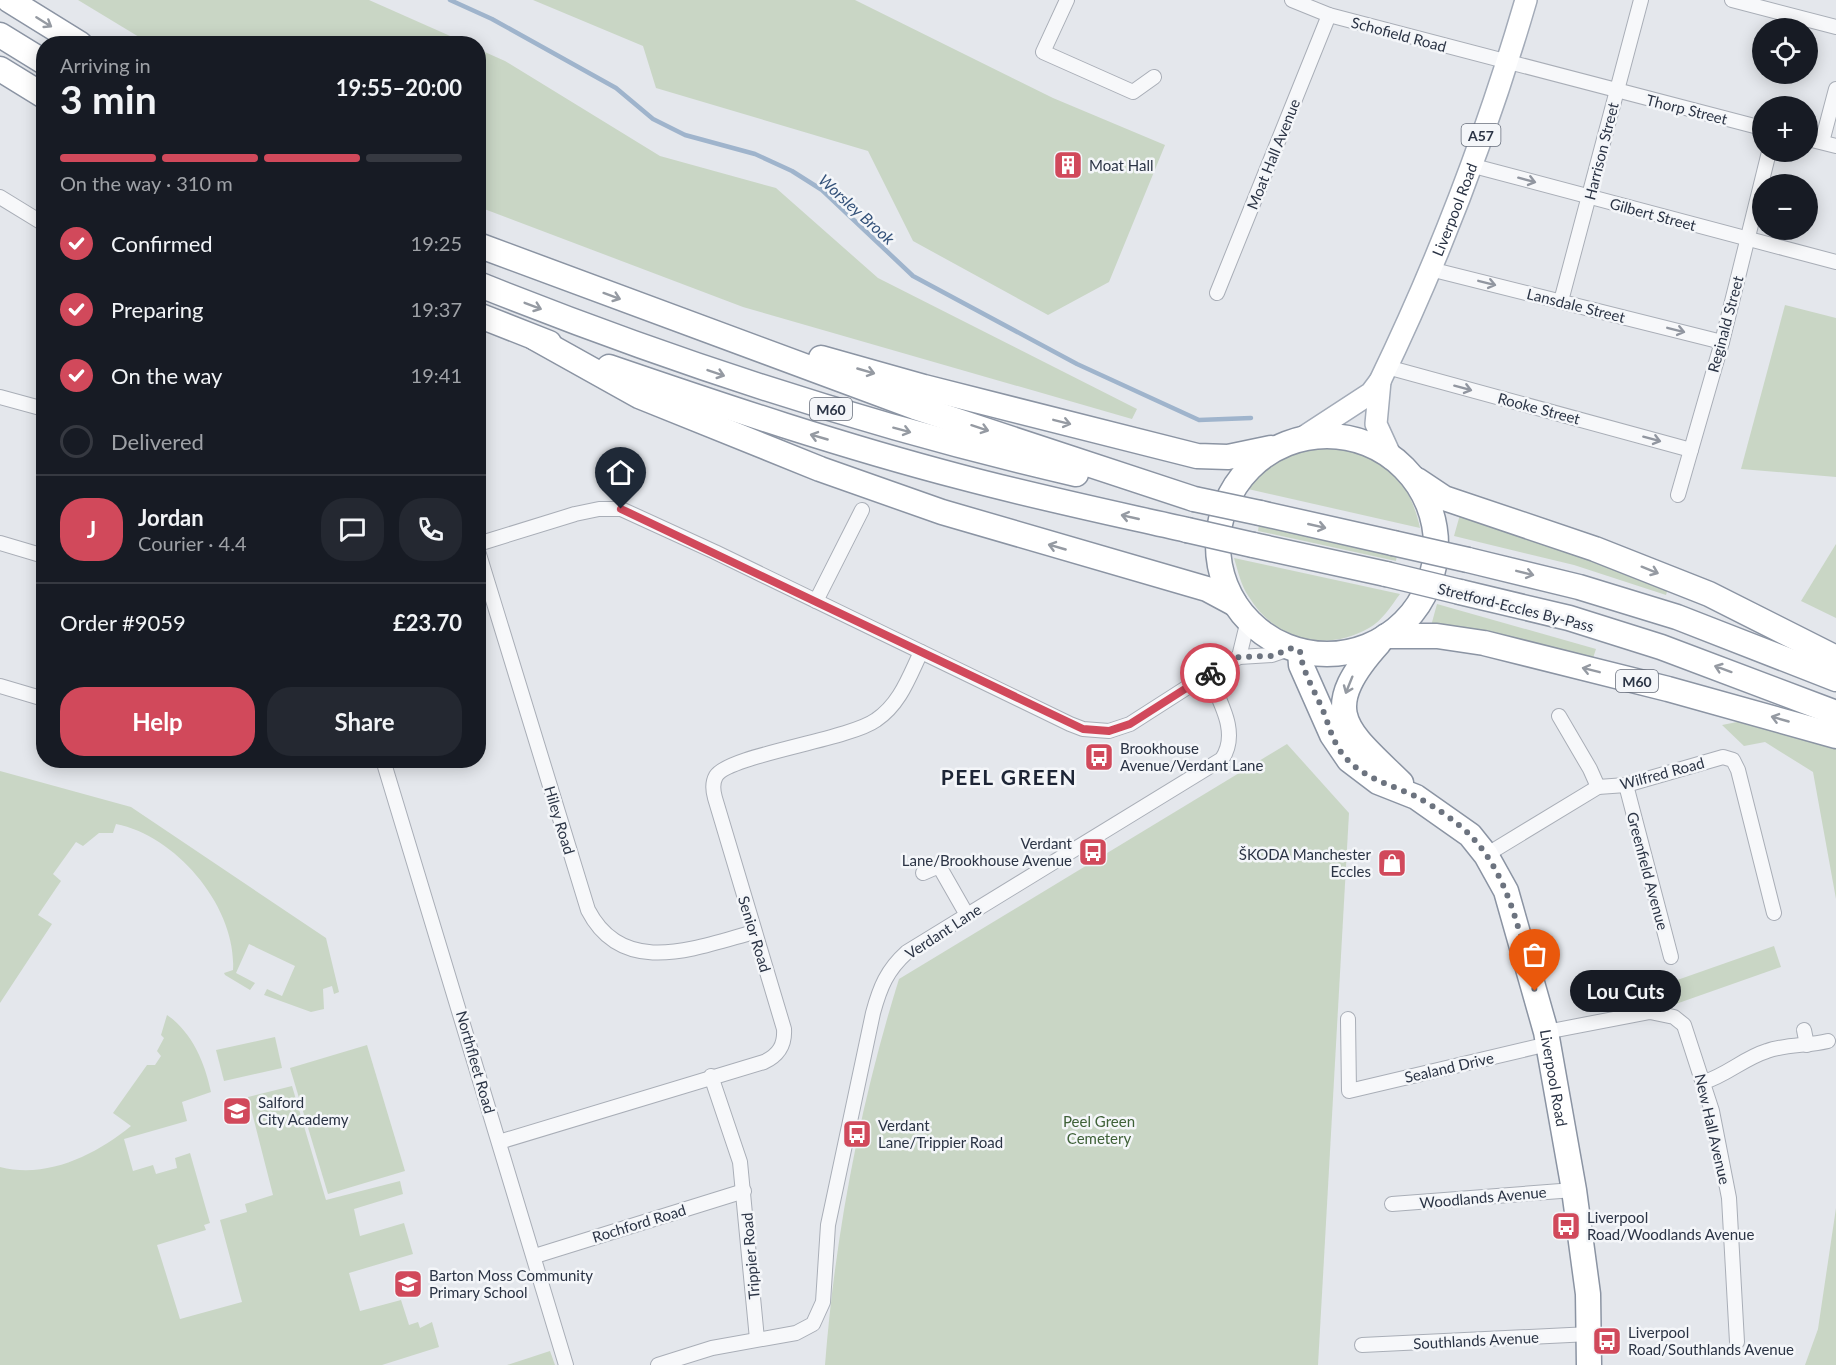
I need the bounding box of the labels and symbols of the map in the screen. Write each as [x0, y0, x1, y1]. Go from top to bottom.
street label: Schofield Road [1350, 13, 1448, 55]
one-way arrow [35, 16, 52, 28]
street label: Thorp Street [1645, 90, 1730, 128]
street label: Moat Hall Avenue [1243, 96, 1303, 212]
street label: Harrison Street [1580, 100, 1622, 202]
road number: A57 [1462, 124, 1500, 146]
building icon: Moat Hall [1052, 149, 1084, 181]
place label: Moat Hall [1089, 156, 1154, 174]
street label: Liverpool Road [1428, 160, 1481, 259]
water label: Worsley Brook [815, 170, 899, 248]
one-way arrow [1517, 175, 1536, 187]
street label: Gilbert Street [1608, 194, 1699, 234]
street label: Reginald Street [1703, 273, 1747, 374]
one-way arrow [1477, 277, 1496, 289]
street label: Lansdale Street [1525, 284, 1628, 326]
one-way arrow [602, 291, 620, 302]
one-way arrow [523, 301, 542, 312]
one-way arrow [1666, 325, 1685, 337]
one-way arrow [856, 366, 875, 377]
one-way arrow [706, 369, 725, 380]
one-way arrow [1454, 383, 1473, 394]
street label: Rooke Street [1496, 388, 1583, 428]
road number: M60 [810, 398, 852, 420]
one-way arrow [1052, 417, 1071, 429]
one-way arrow [970, 424, 989, 435]
one-way arrow [892, 425, 911, 436]
one-way arrow [810, 431, 829, 442]
one-way arrow [1642, 434, 1661, 445]
pin [595, 447, 646, 509]
one-way arrow [1121, 511, 1140, 522]
one-way arrow [1307, 520, 1326, 532]
one-way arrow [1048, 541, 1067, 552]
one-way arrow [1640, 565, 1658, 576]
one-way arrow [1515, 568, 1534, 580]
street label: Stretford-Eccles By-Pass [1436, 579, 1596, 635]
courier [1180, 643, 1240, 703]
one-way arrow [1582, 663, 1601, 675]
one-way arrow [1714, 663, 1733, 674]
road number: M60 [1616, 670, 1658, 692]
one-way arrow [1343, 675, 1354, 693]
one-way arrow [1771, 713, 1790, 724]
place label: Brookhouse Avenue/Verdant Lane [1120, 739, 1263, 774]
bus stop icon: Brookhouse Avenue/Verdant Lane [1083, 741, 1115, 773]
street label: Wilfred Road [1618, 753, 1706, 793]
district label: PEEL GREEN [941, 764, 1077, 789]
street label: Hiley Road [541, 784, 579, 856]
street label: Greenfield Avenue [1624, 810, 1672, 932]
place label: Verdant Lane/Brookhouse Avenue [902, 834, 1073, 869]
bus stop icon: Verdant Lane/Brookhouse Avenue [1077, 836, 1109, 868]
place label: ŠKODA Manchester Eccles [1239, 845, 1372, 880]
shop icon: ŠKODA Manchester Eccles [1376, 847, 1408, 879]
street label: Senior Road [735, 894, 775, 974]
street label: Verdant Lane [902, 900, 984, 962]
pin [1509, 929, 1560, 991]
callout: Lou Cuts [1571, 970, 1682, 1012]
street label: Northfleet Road [453, 1009, 499, 1115]
street label: Liverpool Road [1537, 1028, 1572, 1128]
street label: Sealand Drive [1403, 1048, 1495, 1086]
street label: New Hall Avenue [1692, 1072, 1735, 1186]
place label: Salford City Academy [258, 1093, 349, 1128]
school or university icon: Salford City Academy [221, 1095, 253, 1127]
park label: Peel Green Cemetery [1063, 1112, 1135, 1147]
place label: Verdant Lane/Trippier Road [878, 1116, 1003, 1151]
bus stop icon: Verdant Lane/Trippier Road [841, 1118, 873, 1150]
street label: Woodlands Avenue [1419, 1182, 1547, 1212]
street label: Rochford Road [590, 1200, 688, 1246]
place label: Liverpool Road/Woodlands Avenue [1587, 1208, 1754, 1243]
bus stop icon: Liverpool Road/Woodlands Avenue [1550, 1210, 1582, 1242]
street label: Trippier Road [737, 1212, 763, 1300]
place label: Barton Moss Community Primary School [429, 1266, 593, 1301]
school or university icon: Barton Moss Community Primary School [392, 1268, 424, 1300]
place label: Liverpool Road/Southlands Avenue [1628, 1323, 1794, 1358]
bus stop icon: Liverpool Road/Southlands Avenue [1591, 1325, 1623, 1357]
street label: Southlands Avenue [1413, 1328, 1539, 1352]

